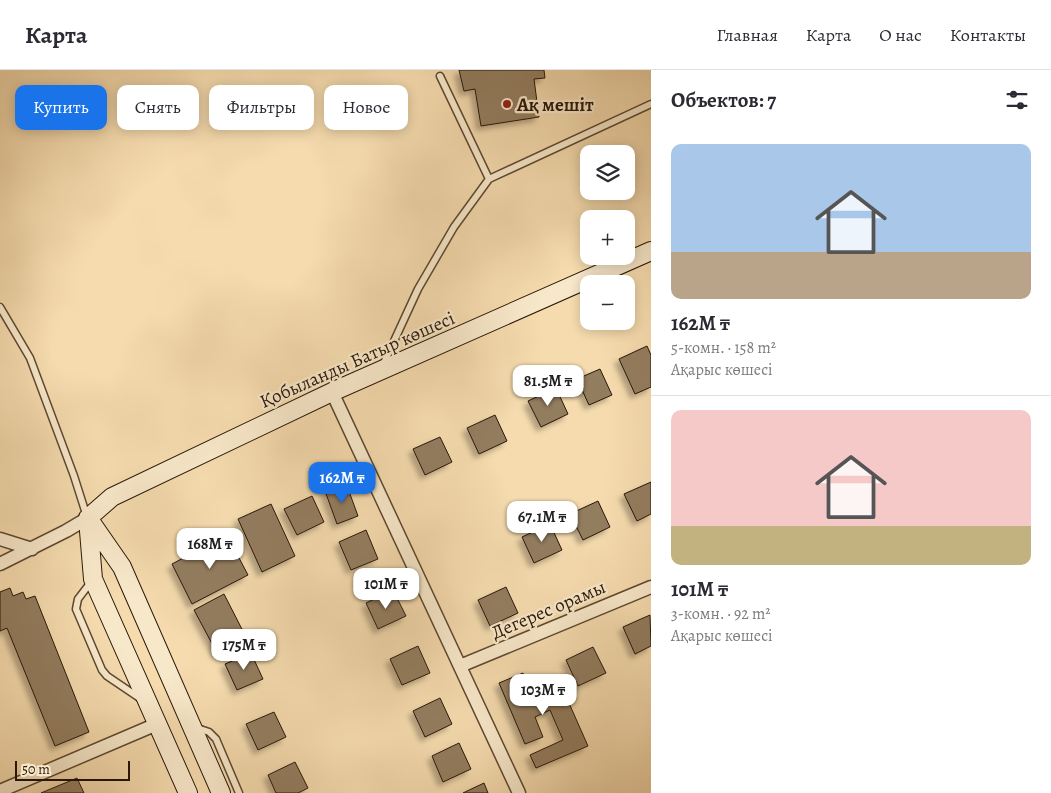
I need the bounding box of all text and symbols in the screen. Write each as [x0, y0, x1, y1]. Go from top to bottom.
text: Карта [25, 19, 87, 51]
text: Главная [717, 23, 778, 47]
text: Карта [806, 23, 851, 47]
text: О нас [879, 23, 922, 47]
text: Контакты [950, 23, 1026, 47]
chip: Купить [15, 85, 107, 130]
chip: Снять [117, 85, 199, 130]
chip: Фильтры [209, 85, 314, 130]
chip: Новое [324, 85, 408, 130]
text: Объектов: 7 [671, 86, 776, 114]
icon: filters [1003, 86, 1031, 114]
place label: Ақ мешіт [516, 92, 594, 118]
marker: Ақ мешіт [501, 98, 513, 110]
map controls [580, 145, 635, 330]
button: layers [580, 145, 635, 200]
icon: home [806, 177, 896, 267]
button: + [580, 210, 635, 265]
button: − [580, 275, 635, 330]
street label: Қобыланды Батыр көшесі [256, 305, 459, 415]
text: 162M ₸ [671, 309, 730, 337]
text: 5-комн. · 158 m² [671, 337, 776, 359]
text: Ақарыс көшесі [671, 359, 773, 381]
pin: 81.5M ₸ [502, 364, 594, 407]
text: 81.5M ₸ [524, 370, 572, 392]
icon: home [806, 442, 896, 532]
pin: 162M ₸ [301, 462, 383, 504]
text: 162M ₸ [320, 467, 365, 489]
pin: 67.1M ₸ [496, 500, 588, 543]
text: 67.1M ₸ [518, 506, 566, 528]
pin: 168M ₸ [169, 528, 251, 570]
text: 168M ₸ [188, 533, 232, 555]
pin: 101M ₸ [345, 568, 427, 610]
text: 101M ₸ [364, 573, 408, 595]
street label: Дегерес орамы [487, 574, 610, 646]
text: 101M ₸ [671, 575, 728, 603]
text: 3-комн. · 92 m² [671, 603, 771, 625]
text: Ақарыс көшесі [671, 625, 773, 647]
pin: 175M ₸ [203, 628, 285, 671]
text: 175M ₸ [222, 634, 266, 656]
pin: 103M ₸ [502, 674, 584, 716]
text: 103M ₸ [521, 679, 565, 701]
scale bar [15, 758, 130, 781]
text: 50 m [22, 760, 50, 779]

